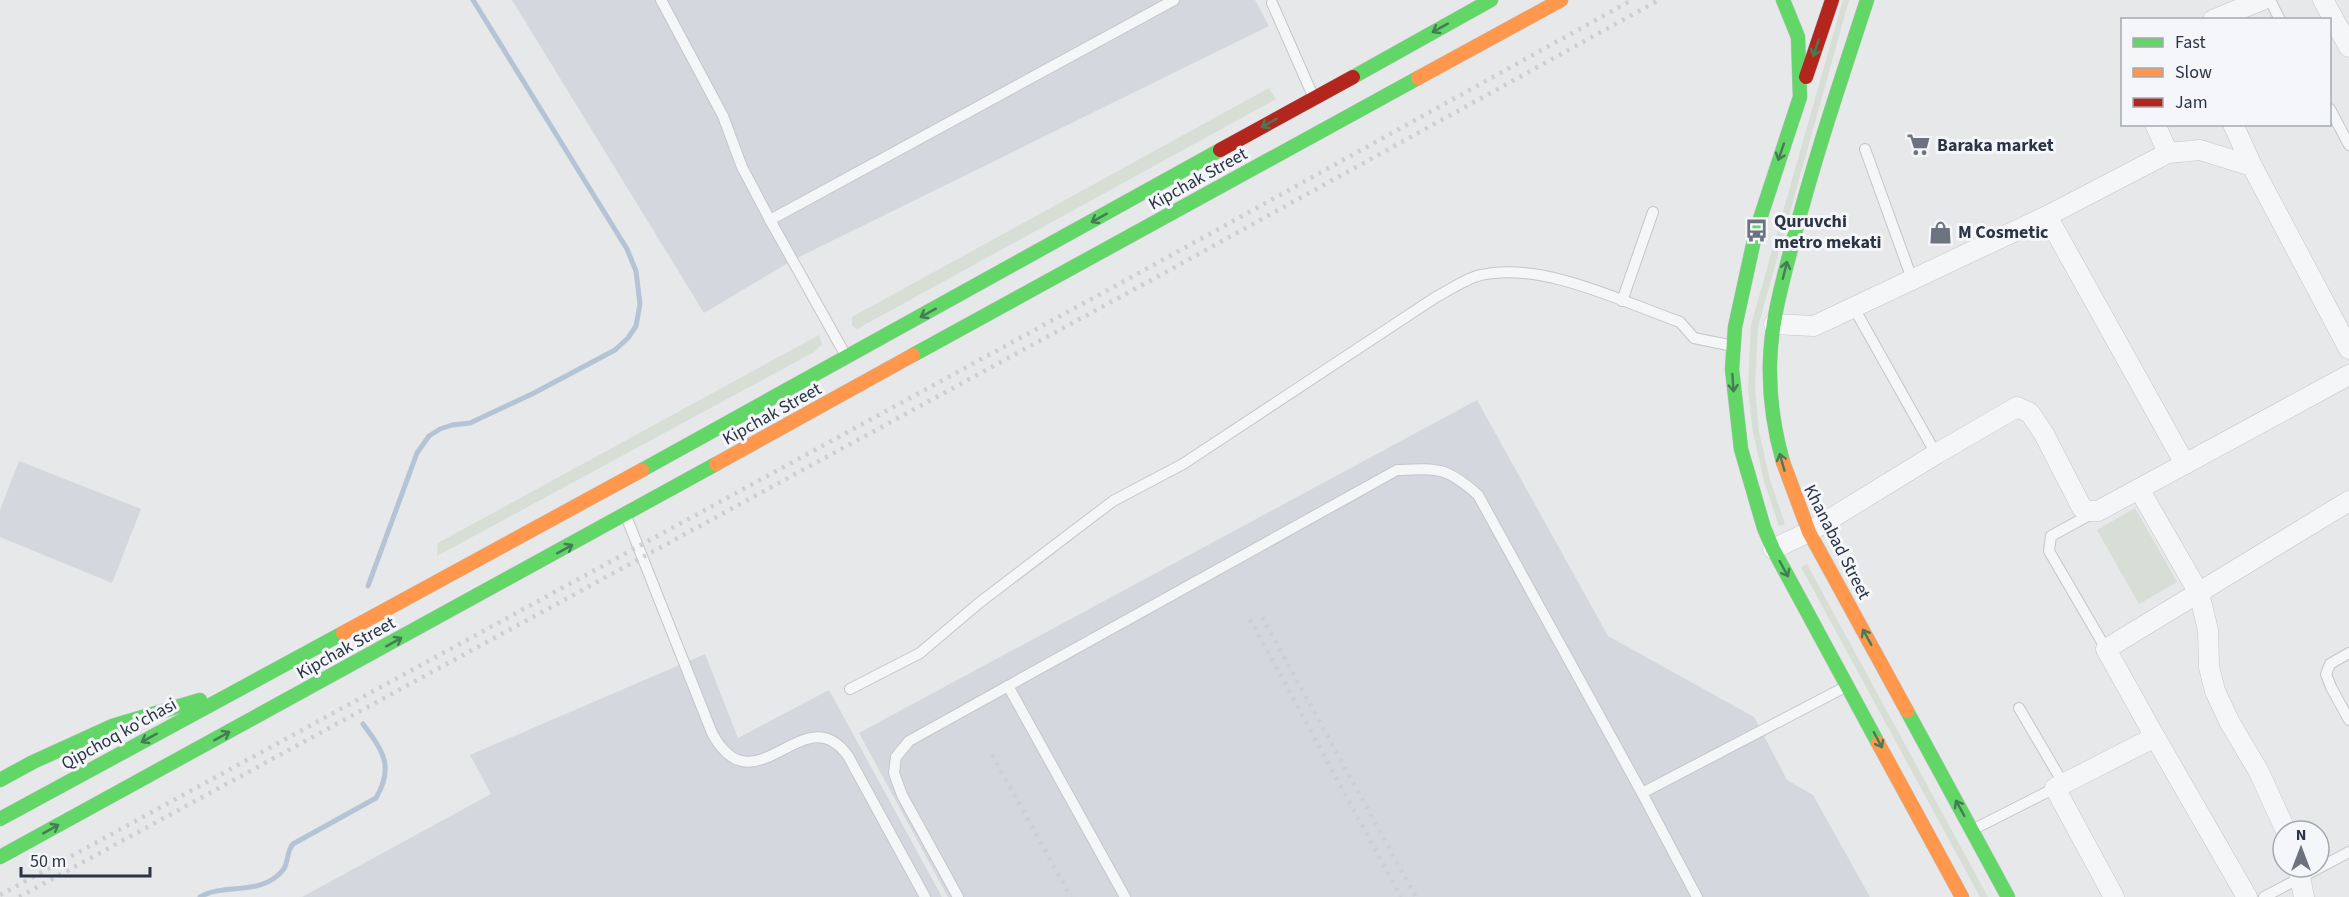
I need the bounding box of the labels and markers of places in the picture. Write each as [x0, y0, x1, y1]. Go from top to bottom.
supermarket icon: Baraka market [1906, 132, 1932, 158]
place label: Baraka market [1937, 133, 2054, 158]
place label: Quruvchi metro mekati [1774, 209, 1882, 255]
bus stop icon: Quruvchi metro mekati [1743, 218, 1769, 244]
shop icon: M Cosmetic [1927, 219, 1953, 245]
place label: M Cosmetic [1958, 220, 2049, 245]

